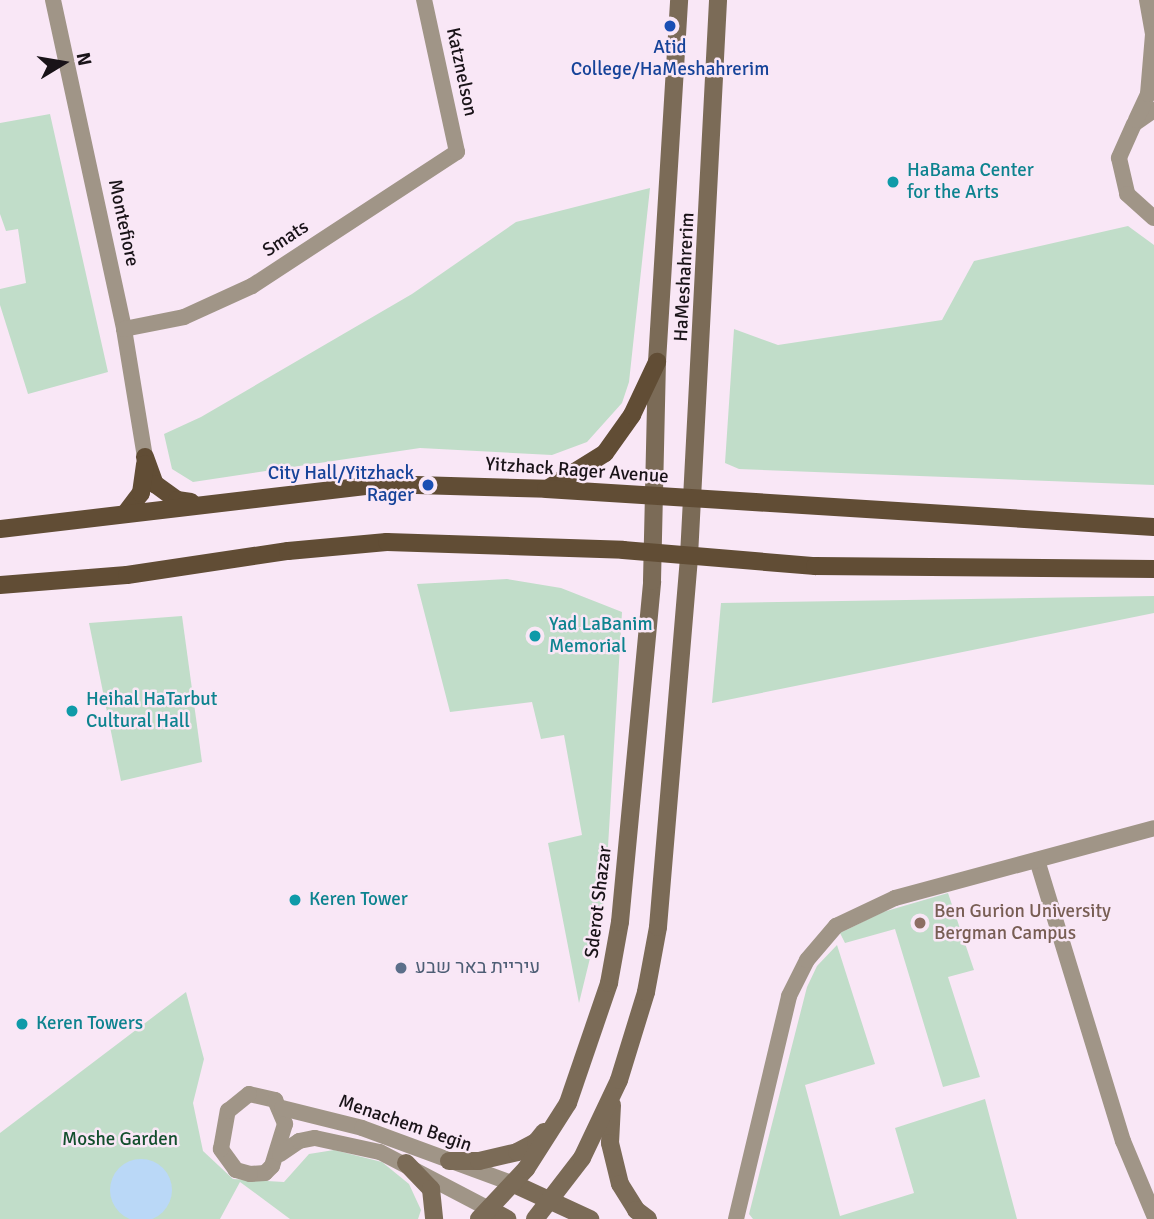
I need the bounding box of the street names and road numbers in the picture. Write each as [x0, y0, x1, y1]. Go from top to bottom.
street label: Katznelson [440, 26, 482, 118]
street label: Montefiore [103, 177, 143, 269]
street label: HaMeshahrerim [670, 212, 700, 342]
street label: Smats [259, 216, 313, 262]
street label: Yitzhack Rager Avenue [485, 453, 669, 489]
street label: Sderot Shazar [581, 845, 617, 959]
street label: Menachem Begin [335, 1091, 475, 1157]

